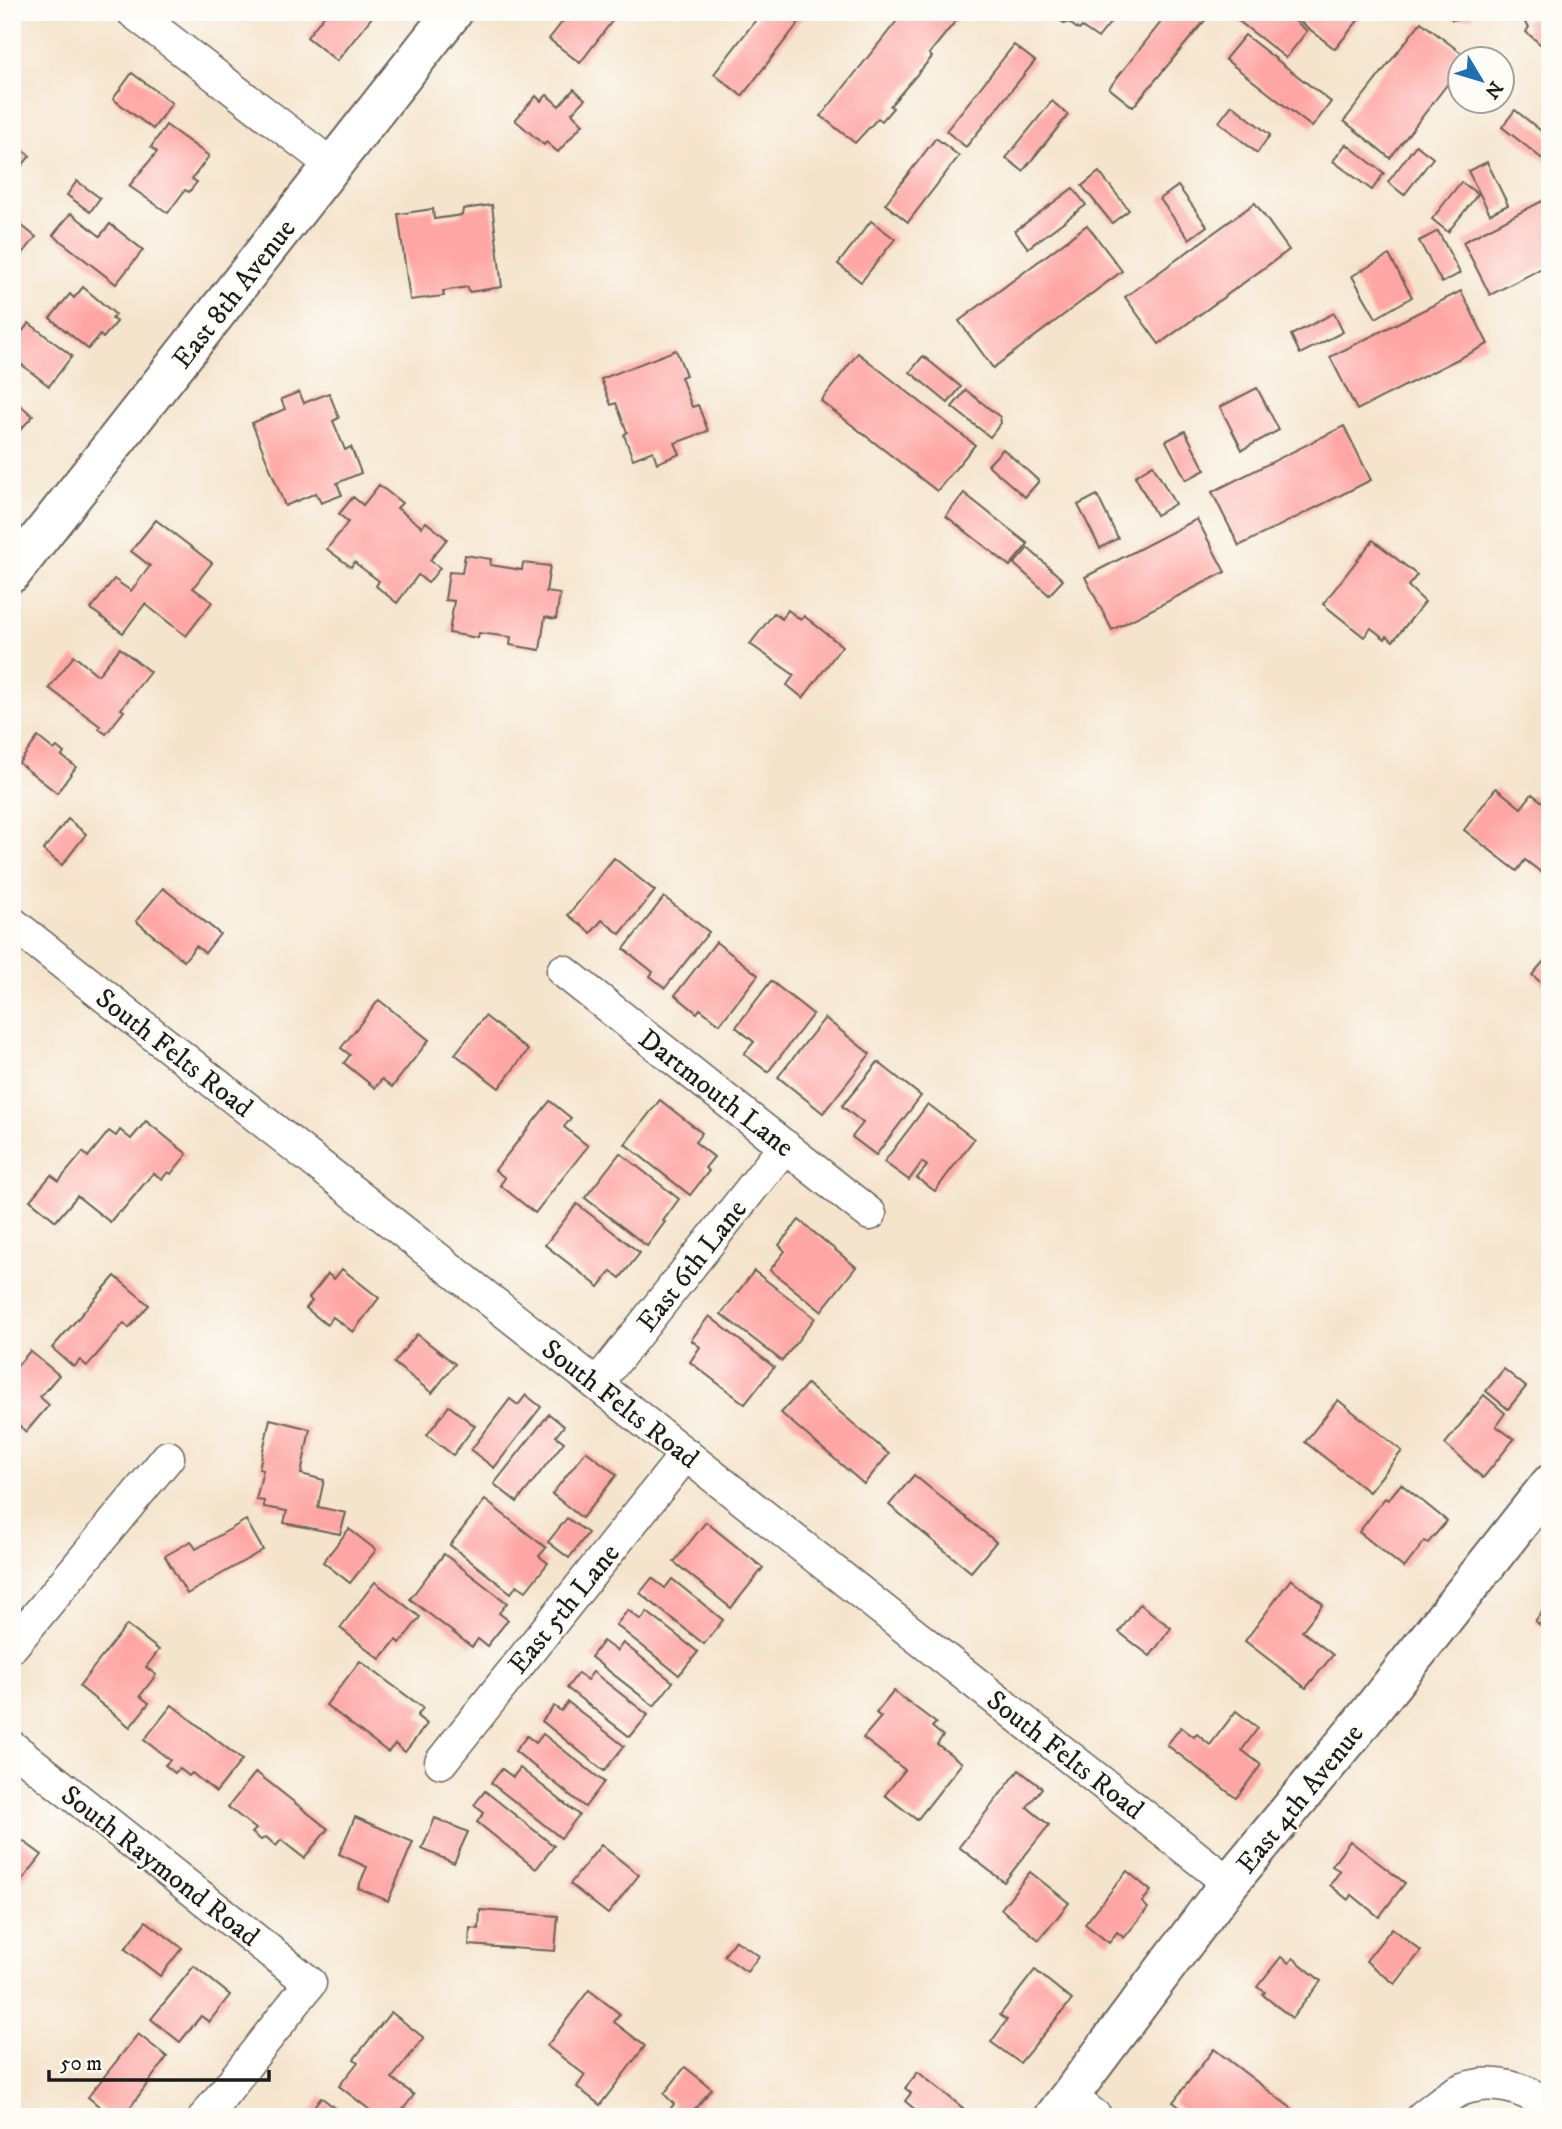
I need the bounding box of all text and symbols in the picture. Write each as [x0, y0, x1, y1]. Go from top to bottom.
north arrow [1446, 46, 1516, 116]
text: N [1479, 76, 1507, 103]
street label: East 8th Avenue [165, 212, 304, 376]
street label: South Felts Road [88, 981, 260, 1126]
street label: Dartmouth Lane [631, 1021, 801, 1165]
street label: East 6th Lane [630, 1193, 755, 1339]
street label: South Felts Road [534, 1332, 706, 1477]
street label: East 5th Lane [501, 1537, 627, 1681]
street label: South Felts Road [979, 1683, 1151, 1828]
street label: East 4th Avenue [1229, 1717, 1371, 1881]
street label: South Raymond Road [54, 1778, 266, 1955]
scale bar [49, 2038, 270, 2082]
text: 50 m [60, 2051, 102, 2077]

